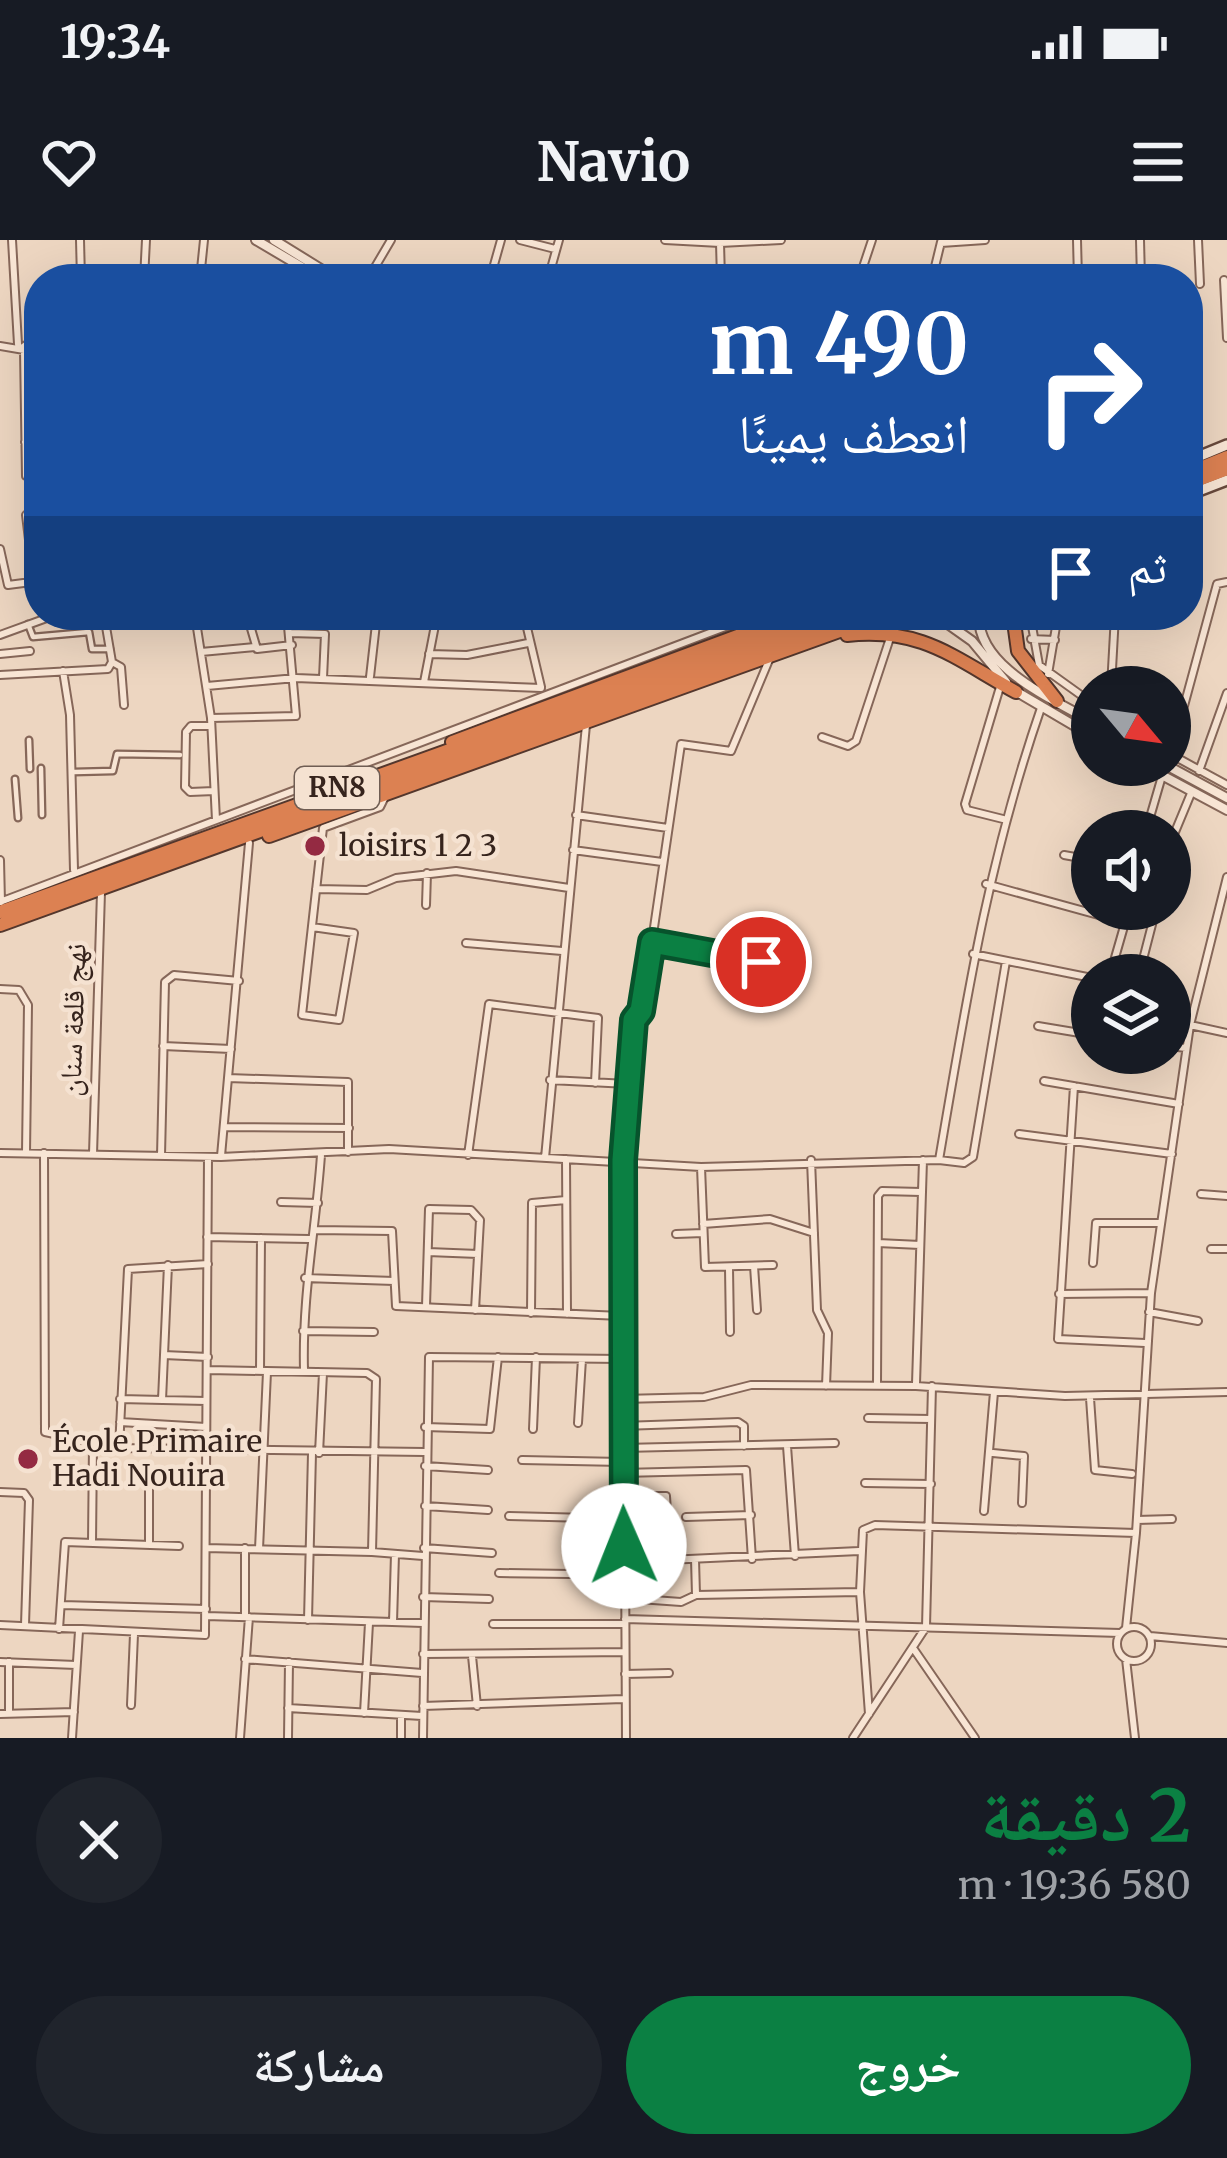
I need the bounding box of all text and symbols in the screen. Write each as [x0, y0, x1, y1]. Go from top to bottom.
text: 19:34 [60, 14, 170, 70]
text: Navio [537, 128, 690, 196]
icon: heart [36, 129, 102, 195]
icon: menu [1125, 129, 1191, 195]
text: 490 m [709, 291, 969, 397]
icon: right [1011, 312, 1167, 468]
text: انعطف يمينًا [738, 400, 969, 468]
text: ثم [1128, 539, 1167, 595]
icon: arrive [1038, 540, 1104, 606]
north arrow [1071, 666, 1191, 786]
map controls [1071, 666, 1191, 1074]
road number: RN8 [295, 767, 379, 809]
button: sound [1071, 810, 1191, 930]
place label: loisirs 1 2 3 [339, 826, 497, 864]
marker: loisirs 1 2 3 [302, 833, 328, 859]
pin [710, 911, 812, 1013]
icon: arrive [728, 929, 794, 995]
street label: نهج قلعة سنان [50, 943, 95, 1097]
button: layers [1071, 954, 1191, 1074]
place label: École Primaire Hadi Nouira [52, 1422, 262, 1494]
marker: École Primaire Hadi Nouira [15, 1446, 41, 1472]
position arrow [561, 1483, 687, 1609]
text: 2 دقيقة [980, 1770, 1191, 1861]
button: close [36, 1777, 162, 1903]
text: 580 m · 19:36 [958, 1861, 1191, 1910]
button: مشاركة [36, 1996, 602, 2134]
button: خروج [626, 1996, 1191, 2134]

